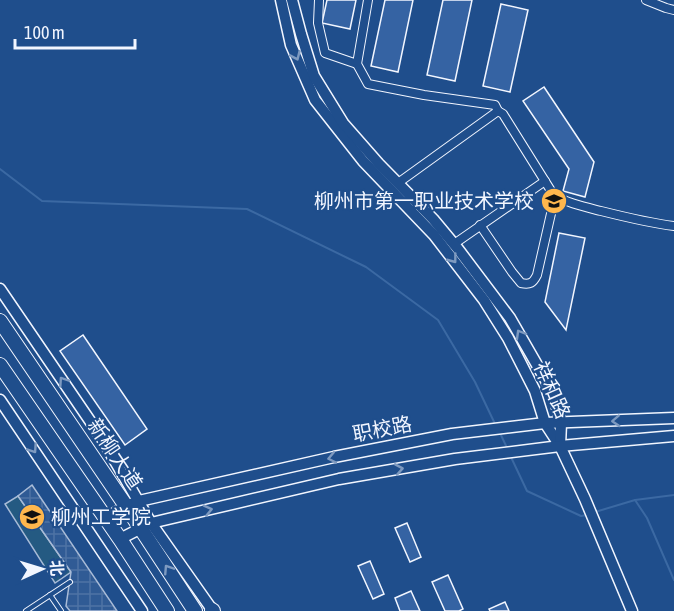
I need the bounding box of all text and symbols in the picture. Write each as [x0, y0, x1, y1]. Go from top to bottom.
scale bar [15, 12, 135, 50]
text: 100 m [24, 22, 65, 43]
one-way arrow [289, 50, 301, 61]
school or university icon: 柳州市第一职业技术学校 [539, 186, 569, 216]
place label: 柳州市第一职业技术学校 [314, 189, 534, 212]
one-way arrow [445, 252, 456, 263]
one-way arrow [516, 330, 527, 341]
street label: 祥和路 [530, 358, 575, 422]
one-way arrow [59, 376, 70, 387]
street label: 职校路 [350, 411, 414, 446]
street label: 新柳大道 [84, 414, 147, 493]
one-way arrow [611, 414, 620, 427]
one-way arrow [26, 442, 37, 453]
one-way arrow [328, 451, 338, 464]
one-way arrow [394, 463, 404, 475]
school or university icon: 柳州工学院 [17, 502, 47, 532]
one-way arrow [203, 504, 213, 517]
place label: 柳州工学院 [51, 505, 151, 528]
north arrow [12, 539, 72, 599]
text: 北 [47, 559, 67, 577]
one-way arrow [164, 565, 175, 576]

